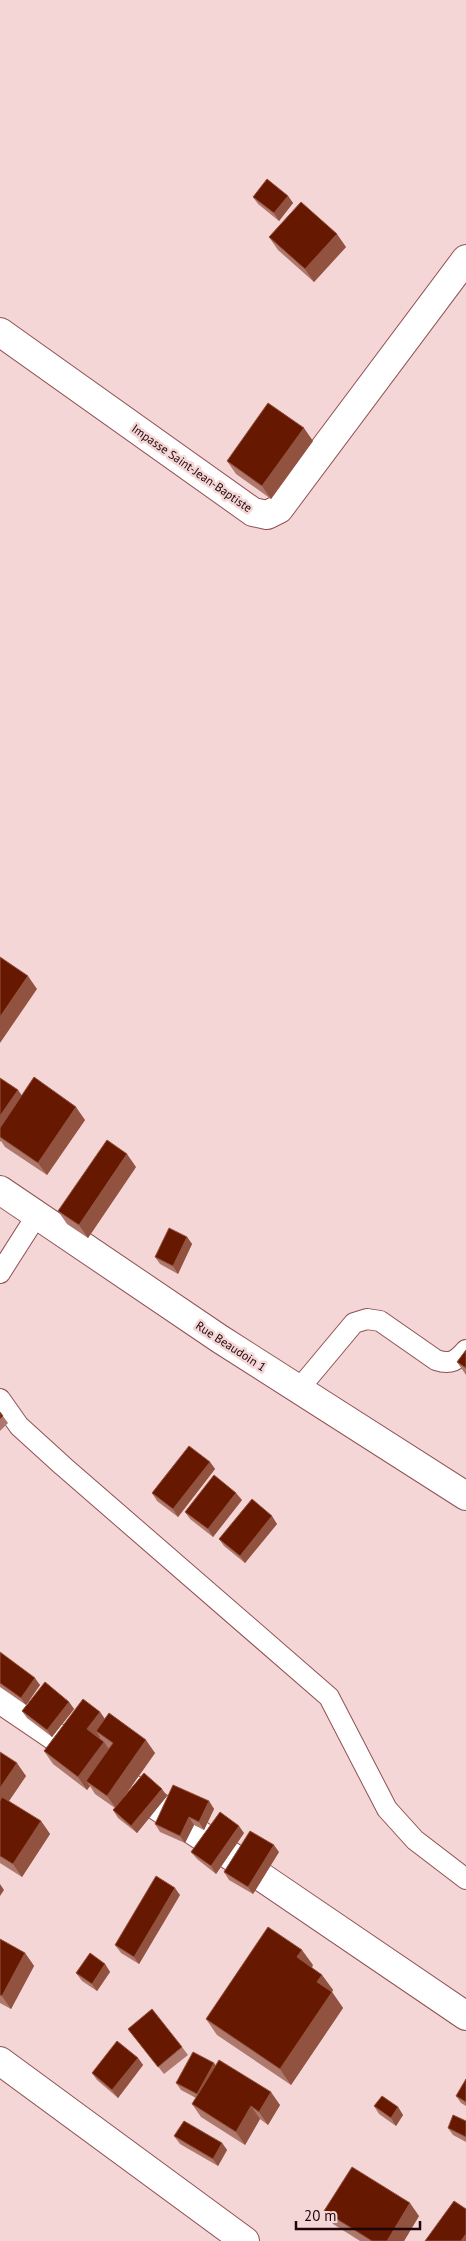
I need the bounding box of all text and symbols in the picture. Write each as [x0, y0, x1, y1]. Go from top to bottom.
street label: Impasse Saint-Jean-Baptiste [129, 421, 255, 515]
street label: Rue Beaudoin 1 [193, 1318, 269, 1374]
scale bar [296, 2198, 420, 2230]
text: 20 m [304, 2206, 337, 2225]

